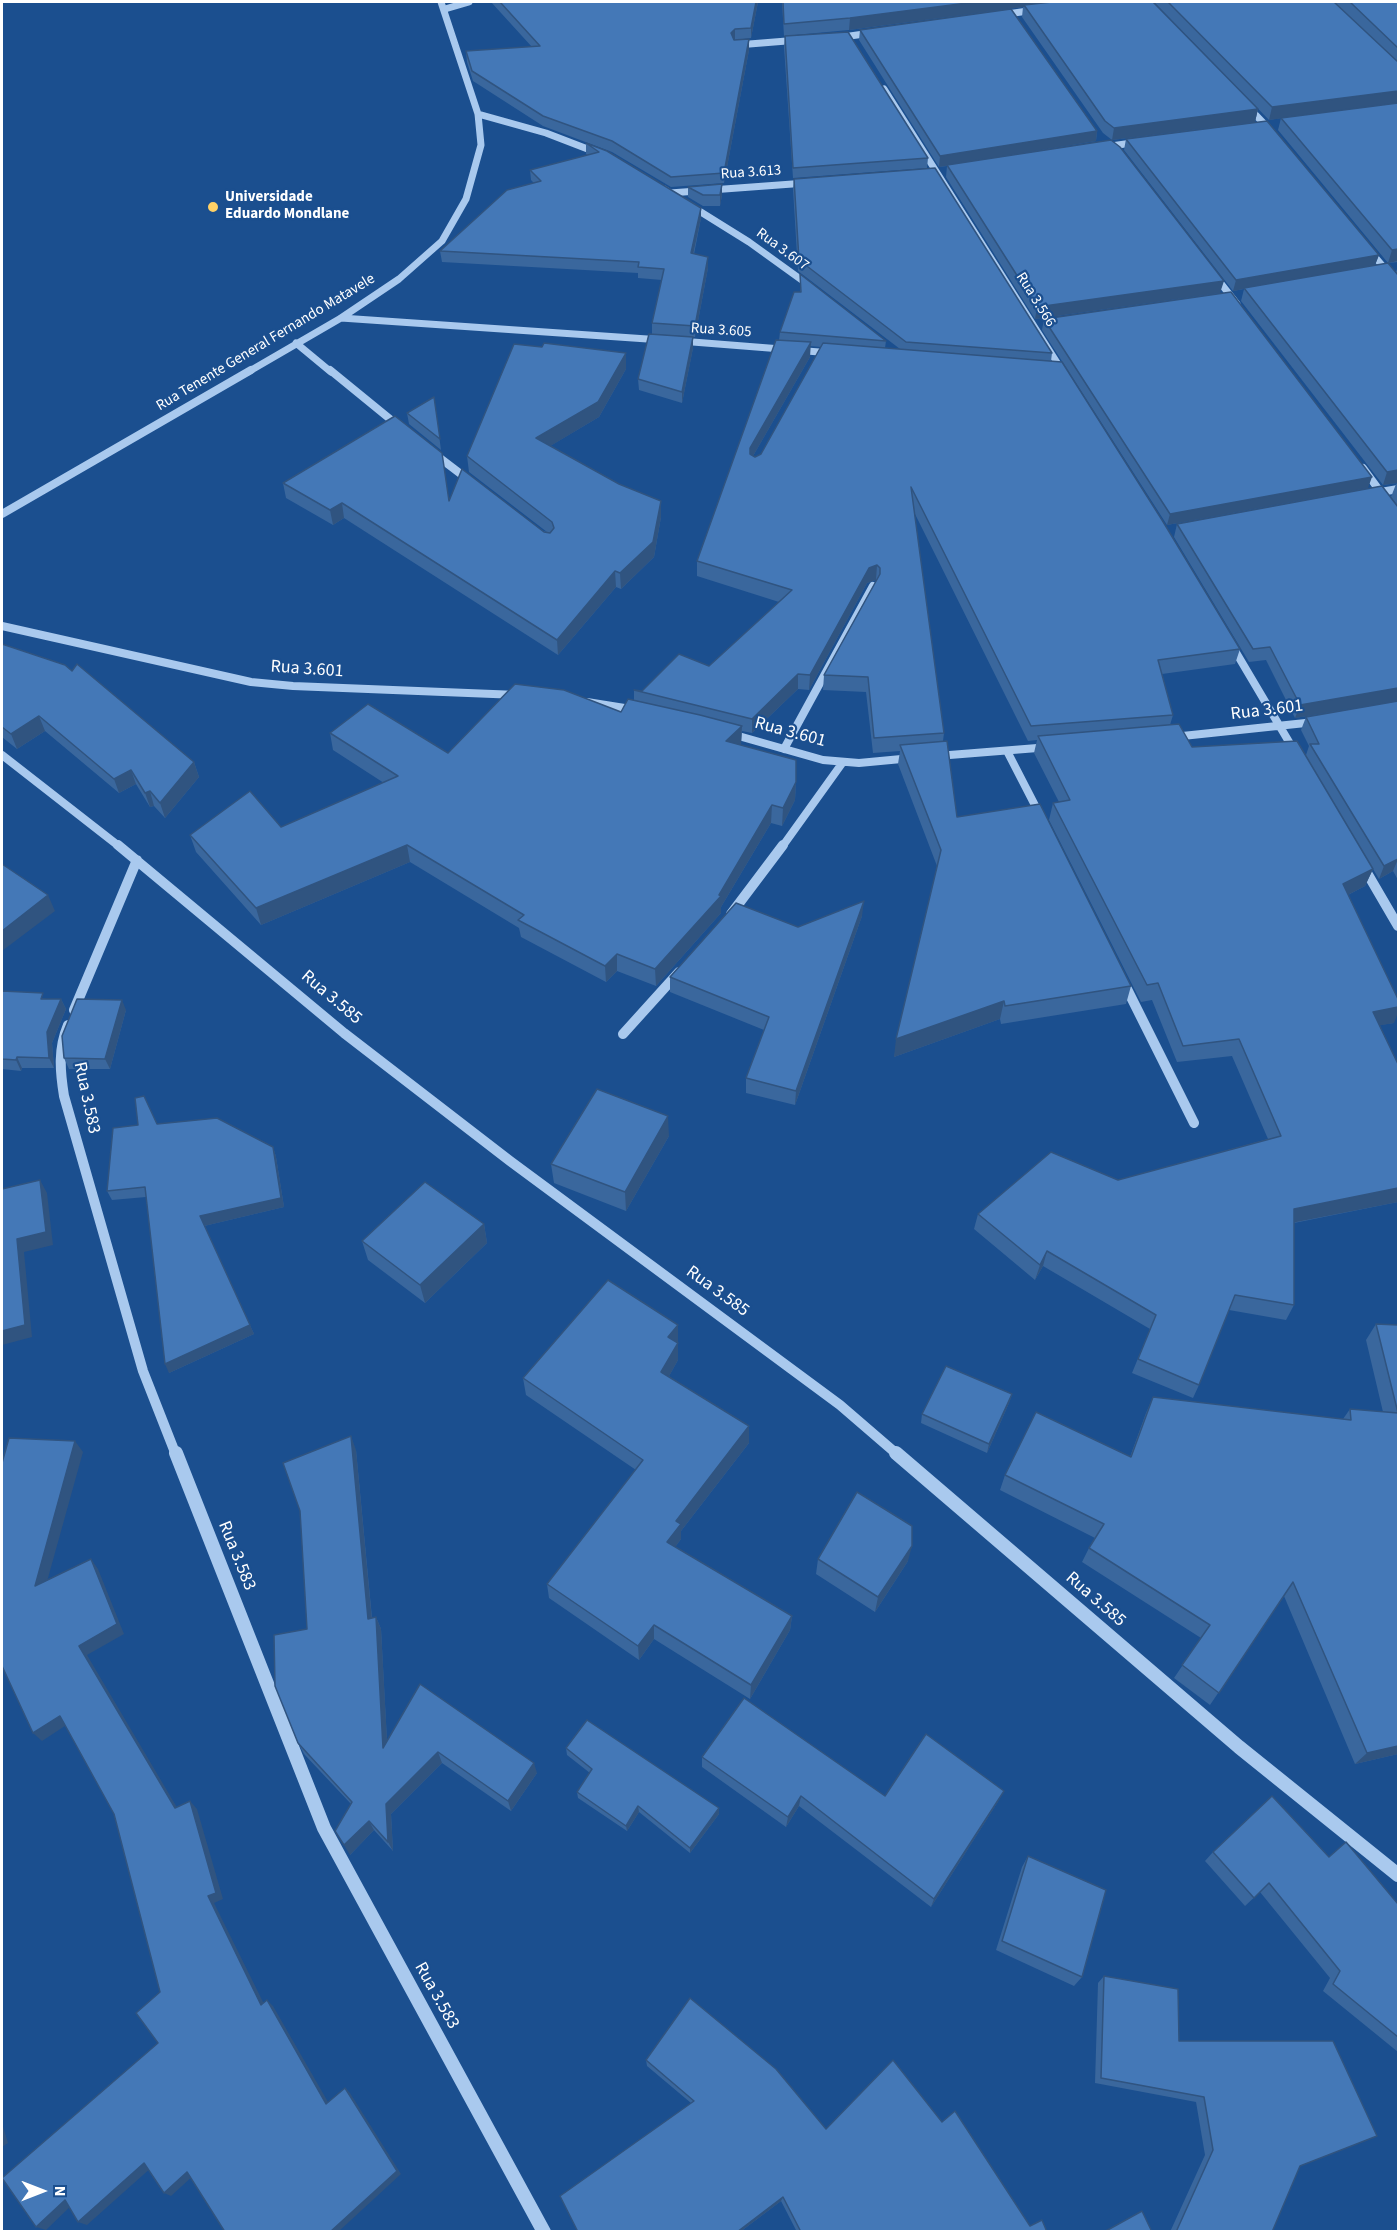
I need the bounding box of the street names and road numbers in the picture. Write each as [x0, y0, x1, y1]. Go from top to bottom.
street label: Rua 3.613 [720, 162, 782, 184]
street label: Rua 3.607 [752, 225, 812, 275]
street label: Rua 3.566 [1011, 269, 1059, 331]
street label: Rua Tenente General Fernando Matavele [153, 270, 379, 416]
street label: Rua 3.605 [690, 320, 752, 342]
street label: Rua 3.601 [270, 657, 344, 683]
street label: Rua 3.601 [1229, 696, 1305, 726]
street label: Rua 3.601 [752, 713, 828, 753]
street label: Rua 3.585 [296, 966, 366, 1030]
street label: Rua 3.583 [68, 1060, 104, 1136]
street label: Rua 3.585 [681, 1262, 753, 1322]
street label: Rua 3.583 [212, 1518, 260, 1594]
street label: Rua 3.585 [1060, 1568, 1130, 1632]
street label: Rua 3.583 [409, 1959, 463, 2033]

